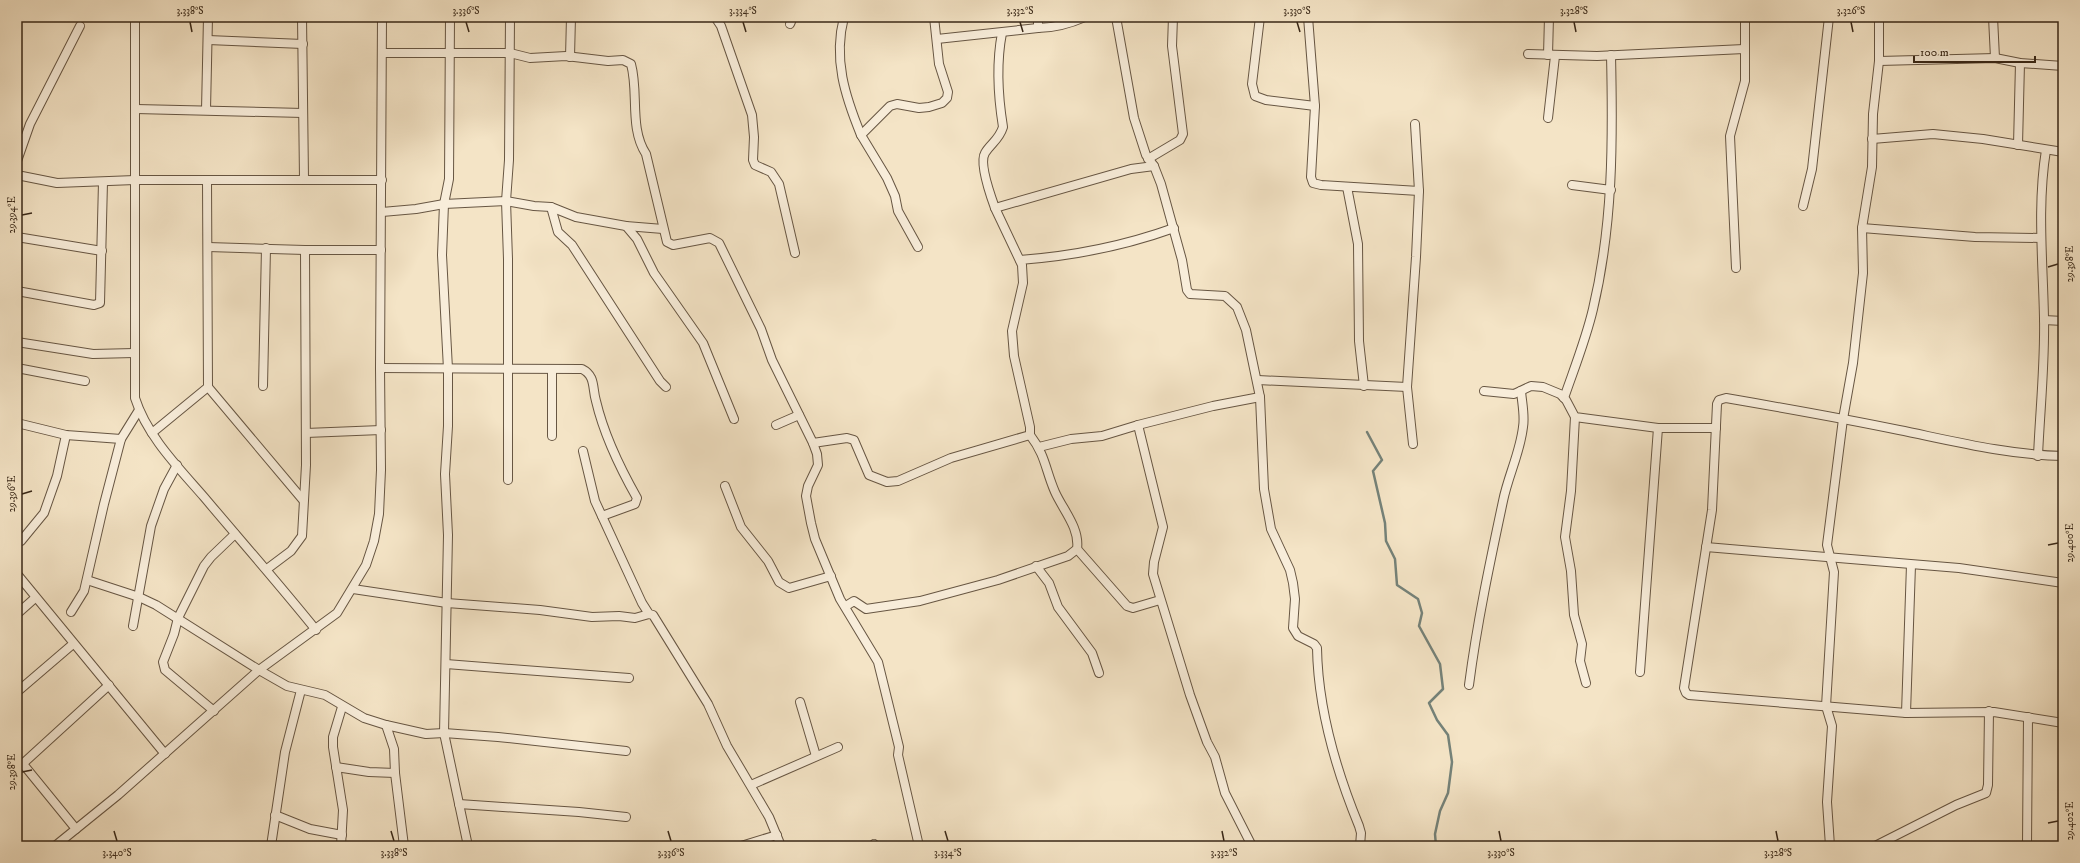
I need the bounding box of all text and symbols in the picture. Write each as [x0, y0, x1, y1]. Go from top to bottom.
text: 3.338°S [176, 5, 204, 17]
text: 3.336°S [452, 5, 480, 17]
text: 3.334°S [729, 5, 757, 17]
text: 3.332°S [1007, 5, 1033, 17]
text: 3.330°S [1283, 5, 1311, 17]
text: 3.328°S [1560, 5, 1588, 17]
text: 3.326°S [1837, 5, 1865, 17]
scale bar [1914, 38, 2035, 64]
text: 100 m [1920, 45, 1949, 60]
text: 29.394°E [6, 196, 18, 234]
text: 29.398°E [2064, 246, 2076, 282]
text: 29.396°E [6, 476, 18, 512]
text: 29.400°E [2064, 523, 2076, 563]
text: 29.398°E [6, 754, 18, 790]
text: 29.402°E [2064, 802, 2076, 840]
text: 3.340°S [102, 847, 132, 859]
text: 3.338°S [380, 847, 408, 859]
text: 3.336°S [657, 847, 685, 859]
text: 3.334°S [934, 847, 962, 859]
text: 3.332°S [1211, 847, 1237, 859]
text: 3.330°S [1487, 847, 1515, 859]
text: 3.328°S [1764, 847, 1792, 859]

